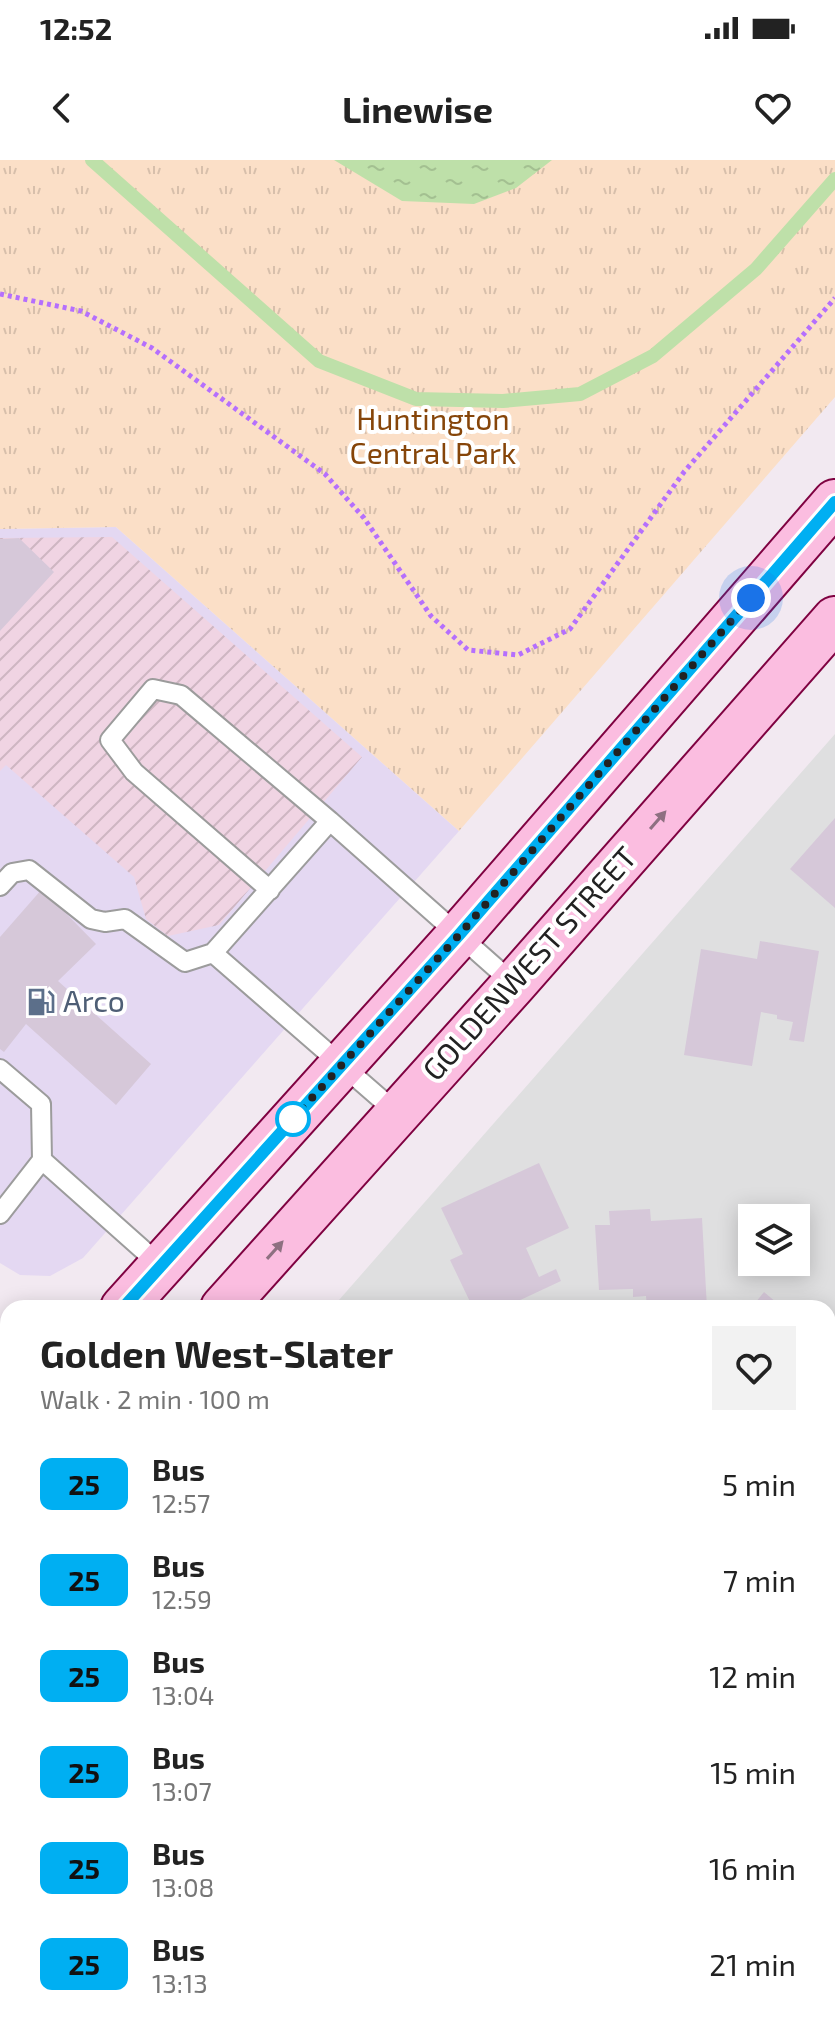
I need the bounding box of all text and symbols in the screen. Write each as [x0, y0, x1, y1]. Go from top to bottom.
text: 12:52 [40, 10, 112, 46]
icon: back [40, 86, 84, 130]
icon: heart [751, 86, 795, 130]
text: Linewise [342, 87, 493, 130]
park label: Huntington Central Park [350, 400, 516, 470]
your location [731, 578, 771, 618]
one-way arrow [649, 811, 666, 831]
street label: GOLDENWEST STREET [414, 839, 643, 1087]
place label: Arco [63, 982, 125, 1018]
fuel station icon: Arco [26, 987, 56, 1017]
unlabelled marker [276, 1102, 310, 1136]
map controls [738, 1204, 810, 1276]
button: layers [738, 1204, 810, 1276]
one-way arrow [266, 1240, 283, 1260]
button: heart [712, 1326, 796, 1410]
text: Golden West-Slater [40, 1330, 393, 1376]
text: Walk · 2 min · 100 m [40, 1383, 270, 1414]
text: Bus [152, 1451, 205, 1487]
text: 5 min [722, 1466, 796, 1502]
text: 25 [68, 1467, 100, 1501]
text: 12:57 [152, 1487, 210, 1518]
text: Bus [152, 1547, 205, 1583]
text: 7 min [723, 1562, 796, 1598]
text: 25 [68, 1563, 100, 1597]
text: 12:59 [152, 1583, 212, 1614]
text: Bus [152, 1643, 205, 1679]
text: 12 min [709, 1658, 796, 1694]
text: 25 [68, 1659, 100, 1693]
text: 13:04 [152, 1679, 215, 1710]
text: Bus [152, 1739, 205, 1775]
text: 15 min [710, 1754, 796, 1790]
text: 25 [68, 1755, 100, 1789]
text: 13:07 [152, 1775, 212, 1806]
text: Bus [152, 1835, 205, 1871]
text: 16 min [709, 1850, 796, 1886]
text: 25 [68, 1851, 100, 1885]
text: 13:08 [152, 1871, 214, 1902]
text: Bus [152, 1931, 205, 1967]
text: 21 min [709, 1946, 796, 1982]
text: 25 [68, 1947, 100, 1981]
text: 13:13 [152, 1967, 208, 1998]

